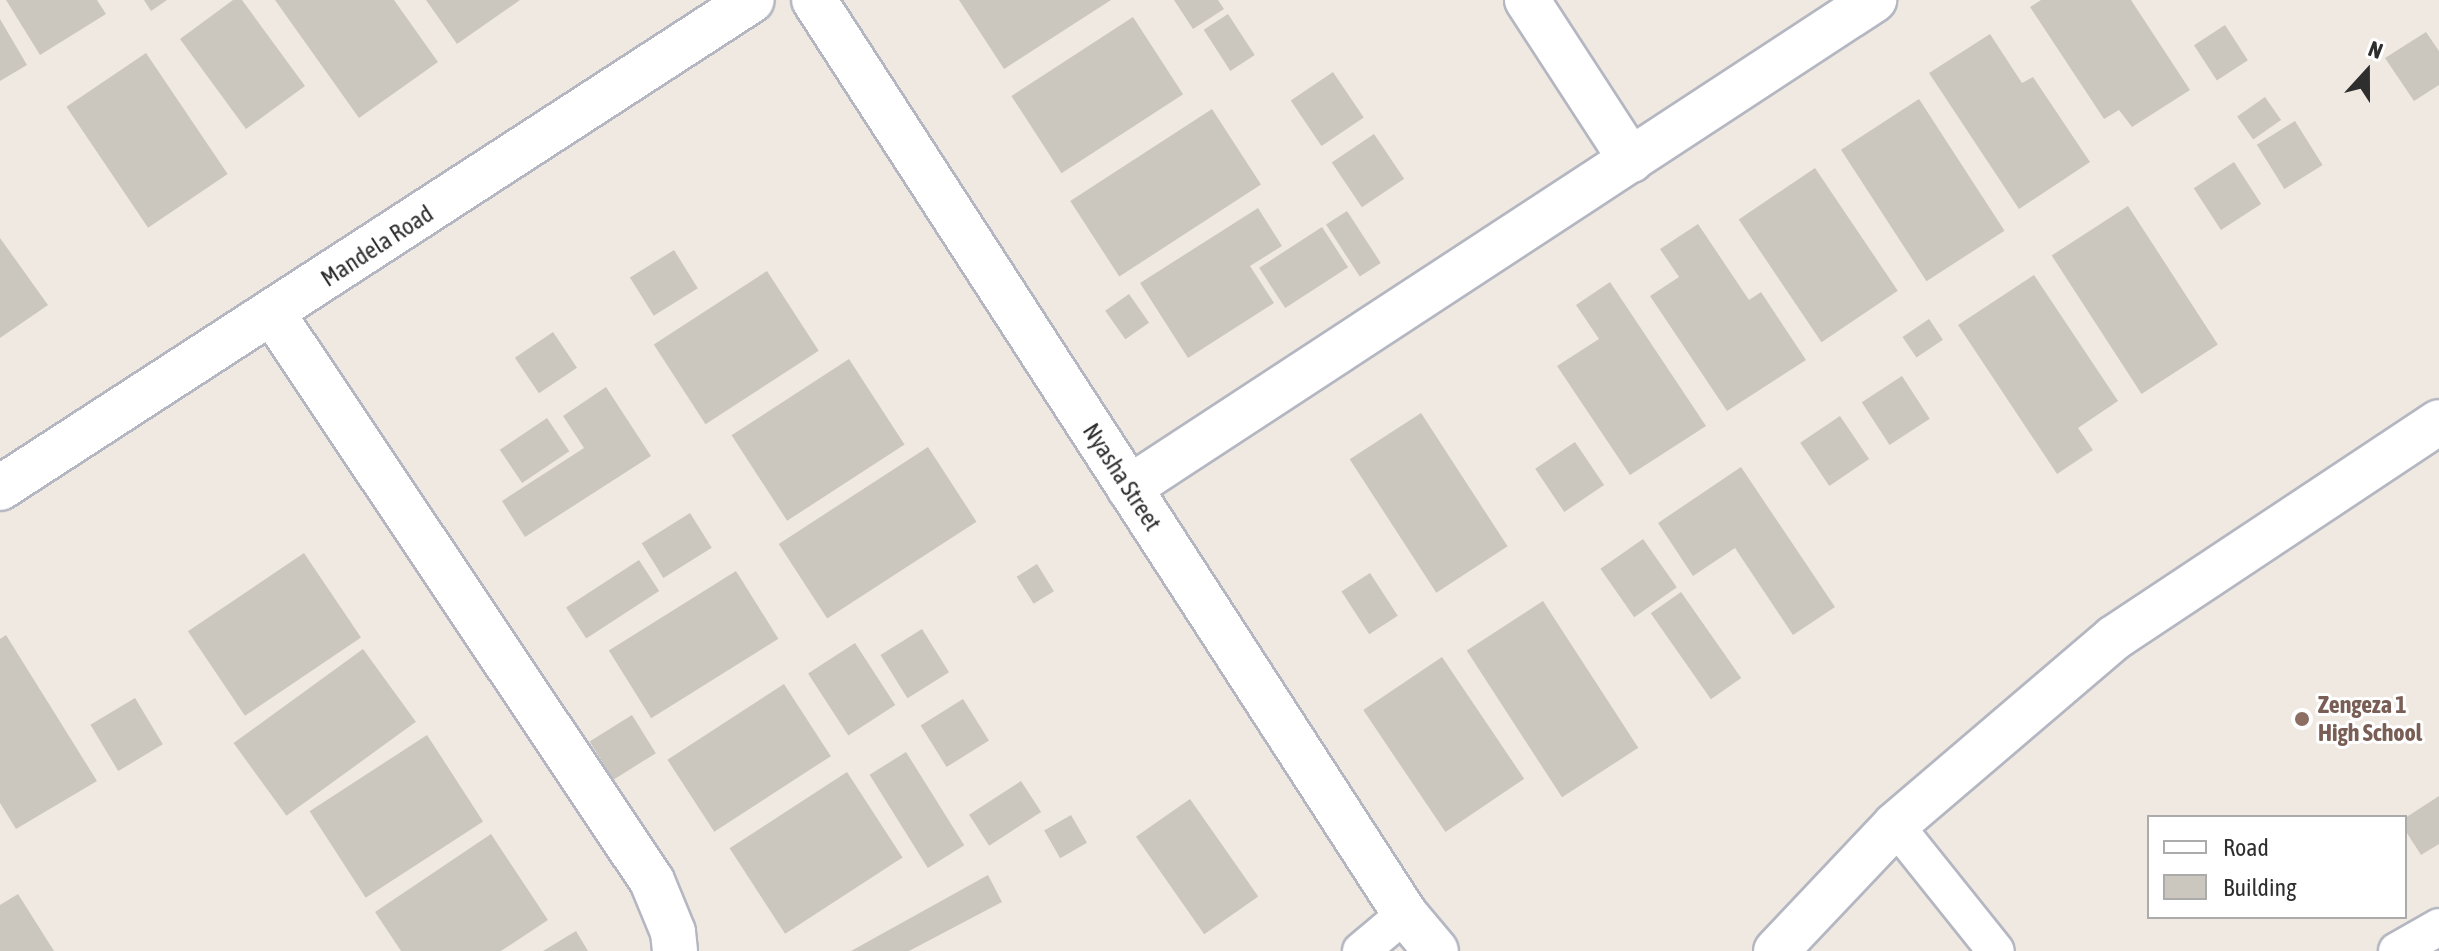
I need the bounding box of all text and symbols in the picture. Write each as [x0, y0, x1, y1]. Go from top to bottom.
north arrow [2327, 32, 2407, 112]
text: N [2365, 35, 2386, 64]
street label: Mandela Road [316, 199, 438, 293]
street label: Nyasha Street [1077, 418, 1167, 536]
place label: Zengeza 1 High School [2318, 691, 2422, 747]
marker: Zengeza 1 High School [2293, 710, 2311, 728]
legend [2147, 815, 2407, 919]
text: Road [2223, 834, 2269, 861]
text: Building [2223, 874, 2296, 901]

